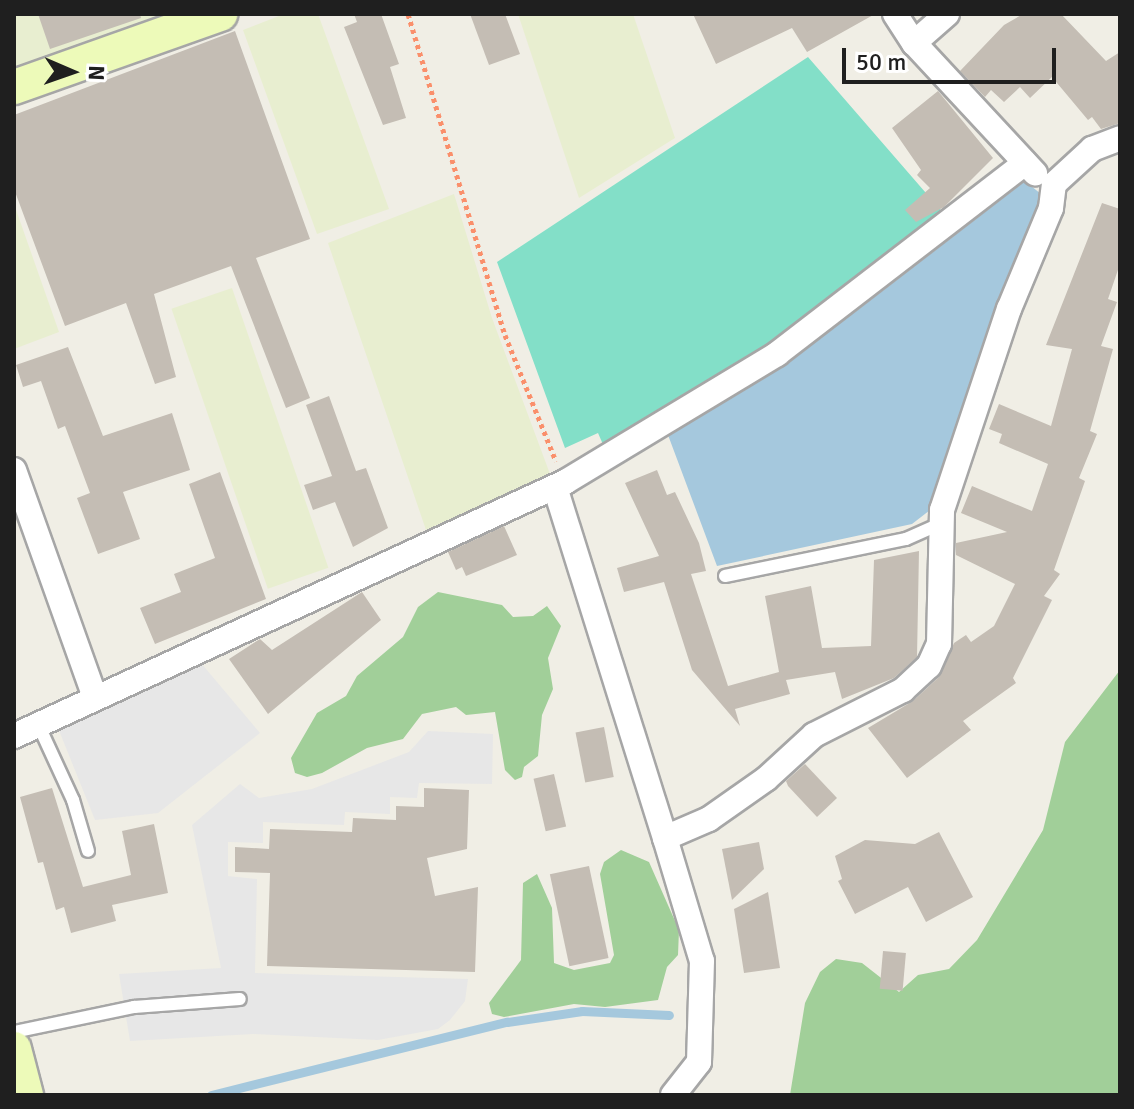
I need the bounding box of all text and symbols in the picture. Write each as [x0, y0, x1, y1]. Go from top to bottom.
north arrow [32, 32, 112, 112]
scale bar [846, 32, 1060, 82]
text: 50 m [856, 47, 906, 77]
text: N [83, 65, 110, 81]

